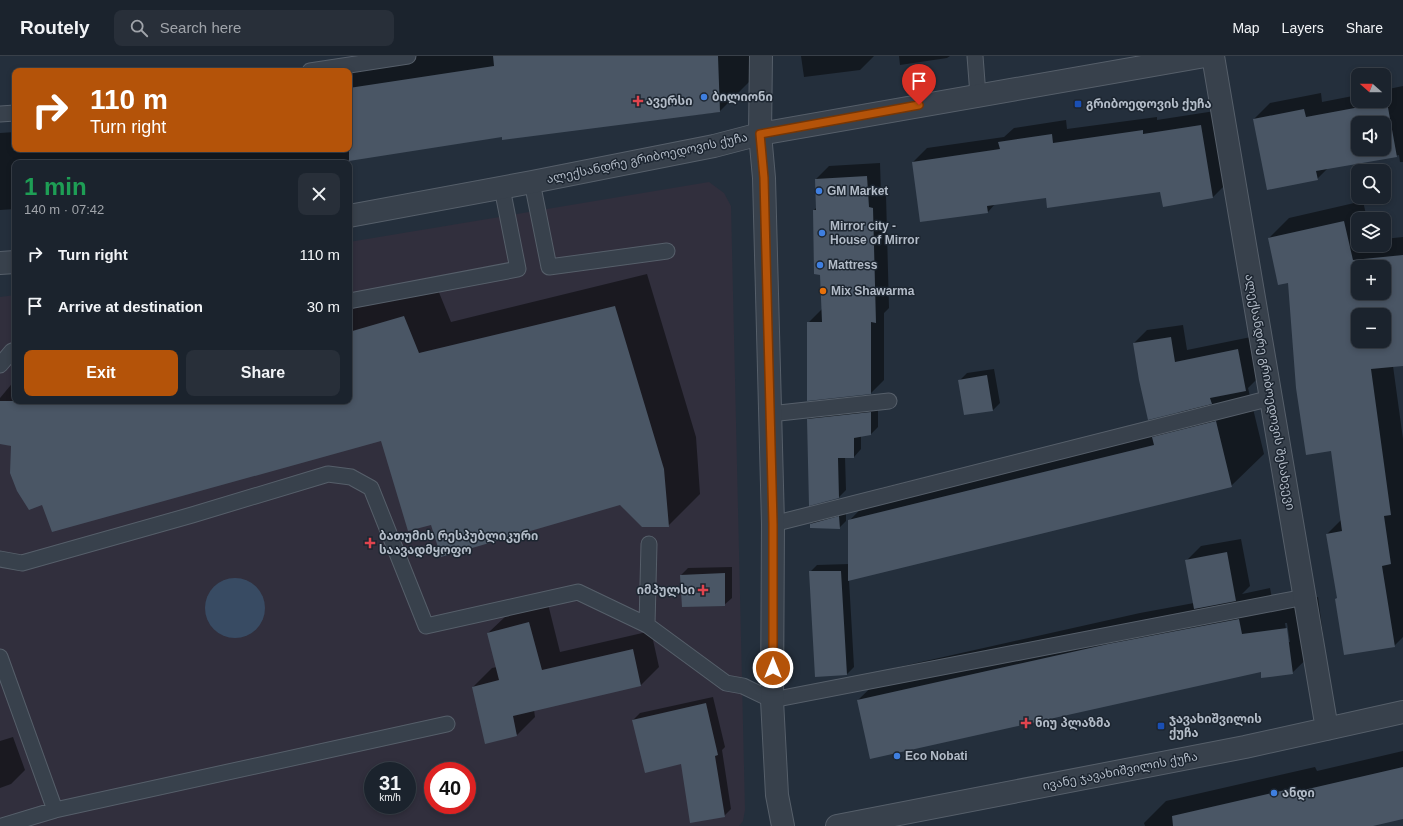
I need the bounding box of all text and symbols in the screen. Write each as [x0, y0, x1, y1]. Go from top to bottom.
search box [114, 10, 394, 46]
text: Routely [20, 17, 90, 38]
icon: search [128, 17, 150, 39]
text: Search here [160, 19, 241, 36]
text: Map [1232, 20, 1260, 36]
text: Layers [1282, 20, 1324, 36]
text: Share [1346, 20, 1383, 36]
pin [902, 64, 936, 105]
north arrow [1351, 68, 1391, 108]
map controls [1351, 68, 1391, 348]
icon: arrive [908, 70, 930, 92]
icon: right [24, 84, 76, 136]
text: 110 m [90, 84, 168, 115]
place label: ბილიონი [712, 90, 773, 105]
marker: ბილიონი [699, 92, 709, 102]
place label: ავერსი [646, 94, 692, 108]
marker: ავერსი [633, 96, 643, 106]
place label: გრიბოედოვის ქუჩა [1086, 97, 1212, 112]
marker: გრიბოედოვის ქუჩა [1073, 99, 1083, 109]
button: sound [1351, 116, 1391, 156]
text: Turn right [90, 117, 166, 137]
street label: ალექსანდრე გრიბოედოვის ქუჩა [545, 130, 749, 187]
button: search [1351, 164, 1391, 204]
text: 1 min [24, 173, 87, 200]
button: close [298, 173, 340, 215]
place label: GM Market [827, 184, 888, 198]
marker: GM Market [814, 186, 824, 196]
text: 140 m · 07:42 [24, 202, 104, 217]
button: layers [1351, 212, 1391, 252]
place label: Mirror city - House of Mirror [830, 219, 920, 247]
marker: Mirror city - House of Mirror [817, 228, 827, 238]
icon: right [24, 243, 46, 265]
text: Turn right [58, 246, 128, 263]
text: 110 m [299, 246, 340, 263]
place label: Mattress [828, 258, 878, 272]
marker: Mattress [815, 260, 825, 270]
button: + [1351, 260, 1391, 300]
street label: ალექსანდრე გრიბოედოვის შესახვევი [1241, 273, 1298, 512]
place label: Mix Shawarma [831, 284, 915, 298]
marker: Mix Shawarma [818, 286, 828, 296]
icon: arrive [24, 295, 46, 317]
text: Arrive at destination [58, 298, 203, 315]
text: 30 m [307, 298, 340, 315]
button: − [1351, 308, 1391, 348]
button: Exit [24, 350, 178, 396]
button: Share [186, 350, 340, 396]
place label: ბათუმის რესპუბლიკური საავადმყოფო [379, 529, 538, 558]
marker: ბათუმის რესპუბლიკური საავადმყოფო [364, 537, 376, 549]
place label: იმპულსი [637, 583, 695, 598]
marker: იმპულსი [698, 585, 708, 595]
position arrow [752, 647, 794, 689]
place label: ჯავახიშვილის ქუჩა [1169, 712, 1262, 740]
place label: ნიუ პლაზმა [1035, 716, 1110, 731]
marker: ნიუ პლაზმა [1020, 717, 1032, 729]
marker: ჯავახიშვილის ქუჩა [1156, 721, 1166, 731]
place label: Eco Nobati [905, 749, 968, 763]
street label: ივანე ჯავახიშვილის ქუჩა [1041, 749, 1199, 794]
marker: Eco Nobati [892, 751, 902, 761]
speed limit sign: 40 [424, 762, 476, 814]
text: 31 [379, 772, 401, 794]
place label: ანდი [1282, 786, 1315, 801]
marker: ანდი [1269, 788, 1279, 798]
text: km/h [379, 792, 401, 803]

